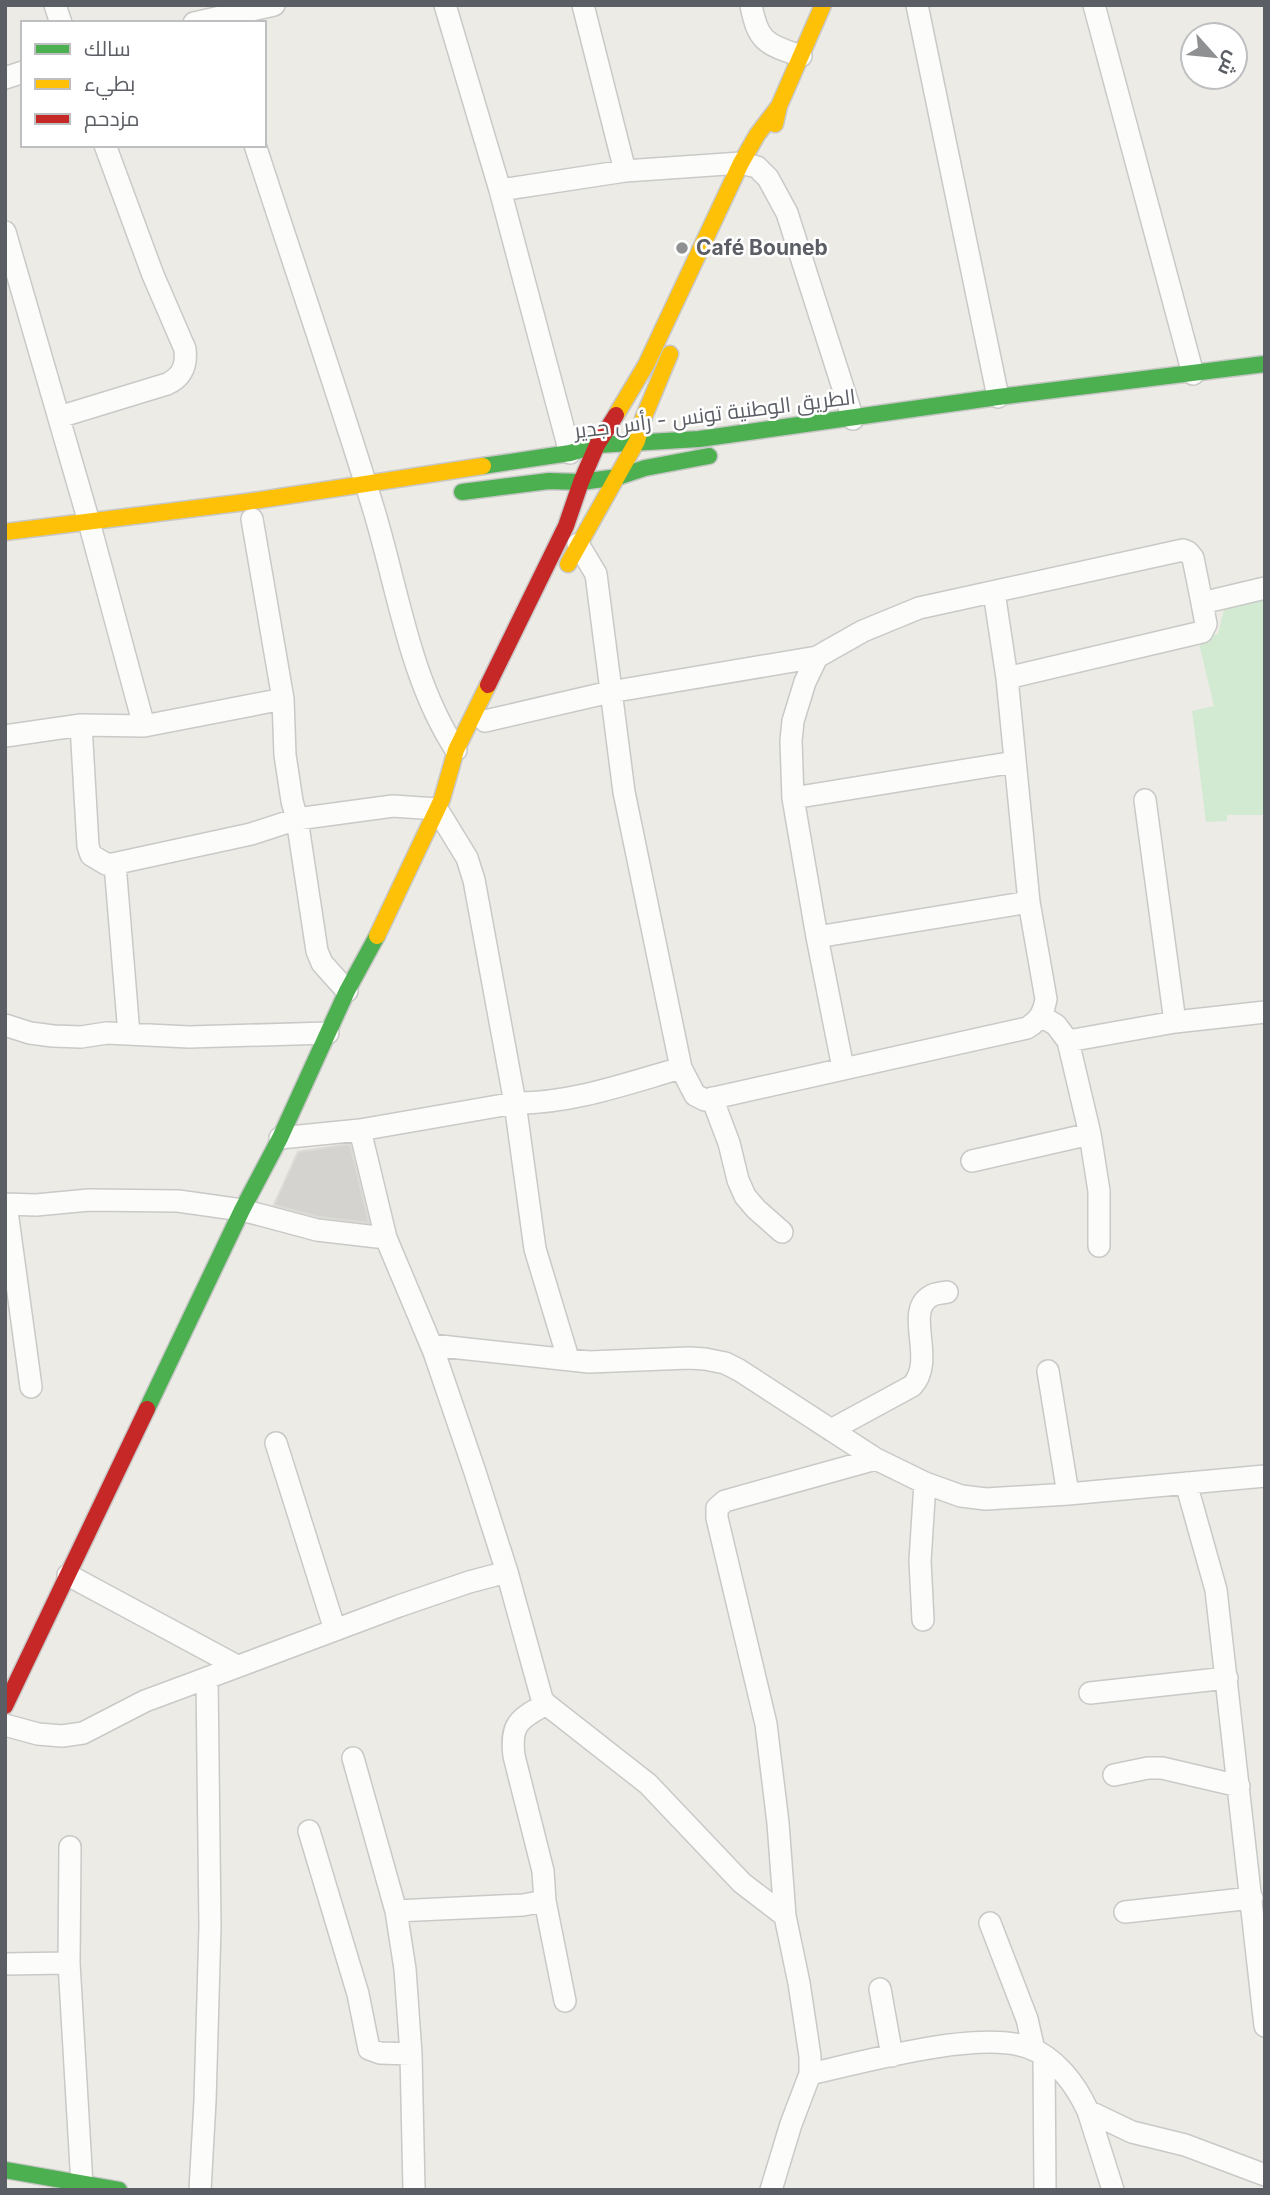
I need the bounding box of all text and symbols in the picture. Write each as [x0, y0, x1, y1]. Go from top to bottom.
legend [21, 21, 266, 147]
north arrow [1179, 21, 1249, 91]
text: سالك [84, 36, 131, 61]
text: ش [1213, 47, 1244, 80]
text: بطيء [84, 71, 135, 100]
text: مزدحم [84, 106, 139, 133]
place label: Café Bouneb [696, 235, 828, 260]
marker: Café Bouneb [674, 240, 690, 256]
street label: الطريق الوطنية تونس - رأس جدير [572, 384, 857, 444]

